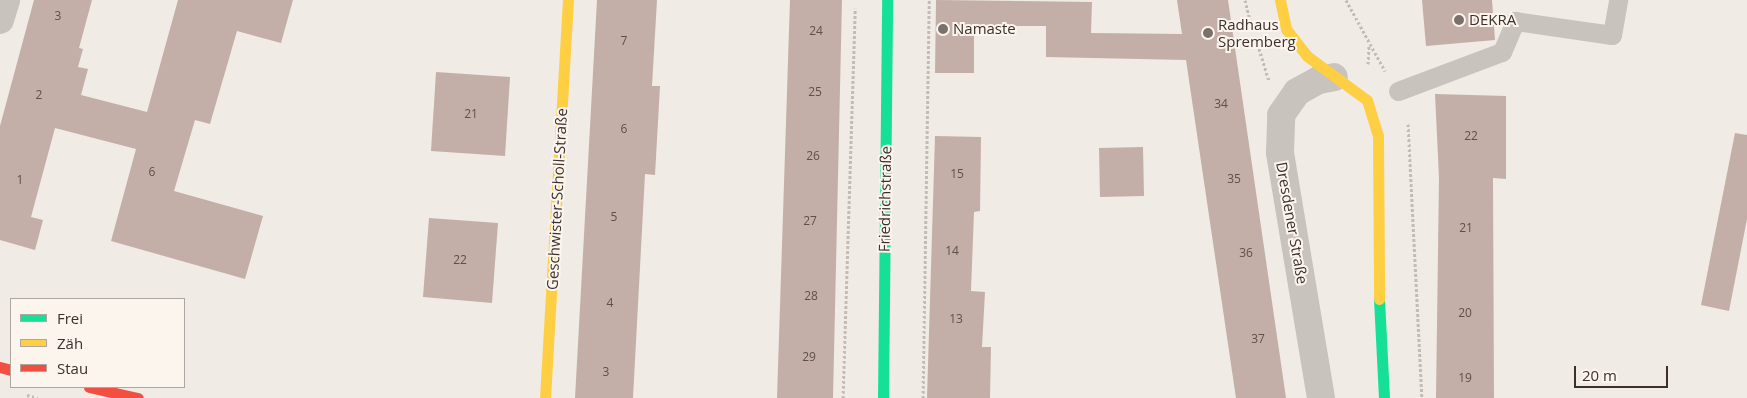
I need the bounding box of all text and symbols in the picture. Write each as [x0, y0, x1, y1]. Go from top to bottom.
house number: 3 [55, 9, 61, 23]
place label: DEKRA [1469, 11, 1516, 29]
marker: DEKRA [1453, 14, 1465, 26]
place label: Radhaus Spremberg [1218, 15, 1296, 50]
place label: Namaste [953, 20, 1016, 38]
marker: Namaste [937, 23, 949, 35]
house number: 24 [809, 24, 823, 38]
marker: Radhaus Spremberg [1202, 27, 1214, 39]
house number: 7 [621, 34, 627, 48]
house number: 25 [808, 85, 822, 99]
house number: 2 [36, 88, 42, 102]
house number: 34 [1214, 97, 1228, 111]
house number: 21 [464, 107, 478, 121]
street label: Geschwister-Scholl-Straße [543, 108, 571, 290]
house number: 6 [621, 122, 627, 136]
house number: 22 [1464, 129, 1478, 143]
street label: Friedrichstraße [875, 146, 895, 252]
house number: 26 [806, 149, 820, 163]
street label: Dresdener Straße [1272, 161, 1312, 285]
house number: 6 [149, 165, 155, 179]
house number: 15 [950, 167, 964, 181]
house number: 35 [1227, 172, 1241, 186]
house number: 1 [17, 173, 23, 187]
house number: 5 [611, 210, 617, 224]
house number: 27 [803, 214, 817, 228]
house number: 21 [1459, 221, 1473, 235]
house number: 14 [945, 244, 959, 258]
house number: 36 [1239, 246, 1253, 260]
house number: 22 [453, 253, 467, 267]
house number: 28 [804, 289, 818, 303]
house number: 4 [607, 296, 613, 310]
legend [10, 298, 185, 388]
house number: 20 [1458, 306, 1472, 320]
text: Frei [57, 308, 83, 328]
house number: 13 [949, 312, 963, 326]
house number: 37 [1251, 332, 1265, 346]
text: Zäh [57, 333, 83, 353]
house number: 29 [802, 350, 816, 364]
scale bar [1577, 356, 1671, 388]
text: Stau [57, 358, 88, 378]
house number: 3 [603, 365, 609, 379]
text: 20 m [1582, 365, 1617, 385]
house number: 19 [1458, 371, 1472, 385]

